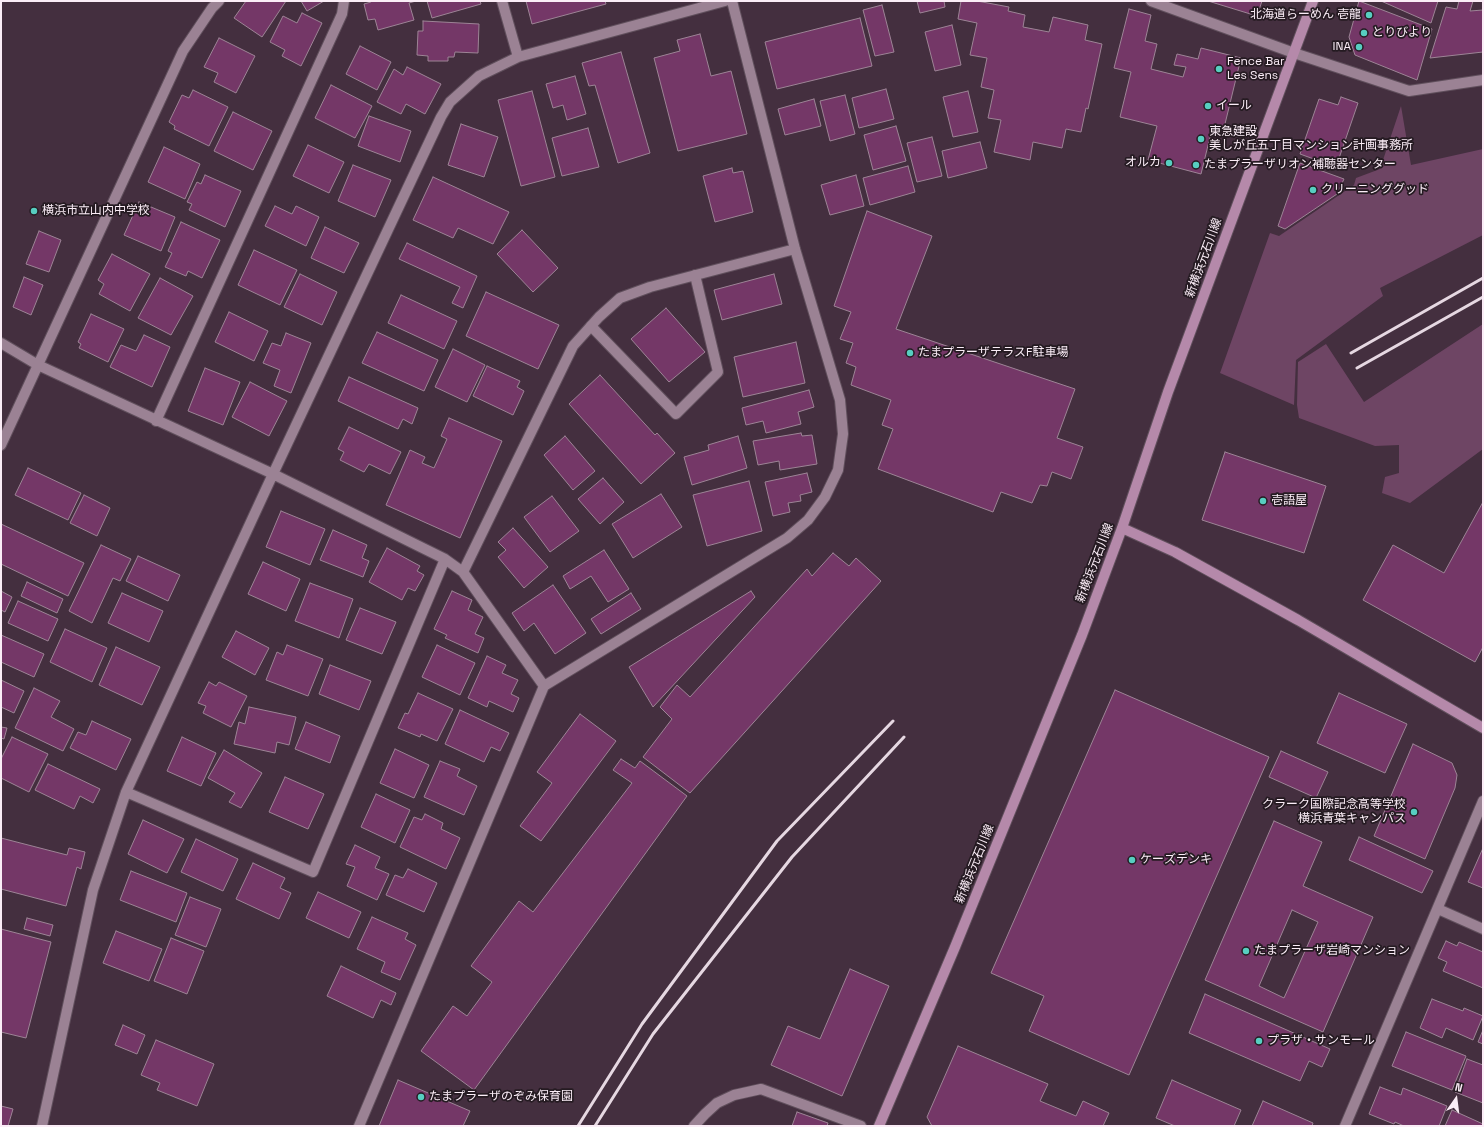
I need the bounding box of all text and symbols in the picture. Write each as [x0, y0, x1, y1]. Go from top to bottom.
place label: 北海道らーめん 壱龍 [1250, 8, 1361, 22]
marker: 北海道らーめん 壱龍 [1364, 10, 1374, 20]
place label: とりびより [1372, 26, 1432, 40]
marker: とりびより [1359, 28, 1369, 38]
place label: INA [1333, 40, 1351, 54]
marker: INA [1354, 42, 1364, 52]
place label: Fence Bar Les Sens [1227, 55, 1285, 83]
marker: Fence Bar Les Sens [1214, 64, 1224, 74]
place label: イール [1216, 99, 1252, 113]
marker: イール [1203, 101, 1213, 111]
place label: 東急建設 美しが丘五丁目マンション計画事務所 [1209, 125, 1413, 153]
marker: 東急建設 美しが丘五丁目マンション計画事務所 [1196, 134, 1206, 144]
place label: オルカ [1125, 156, 1161, 170]
marker: オルカ [1164, 158, 1174, 168]
place label: たまプラーザリオン補聴器センター [1204, 158, 1396, 172]
marker: たまプラーザリオン補聴器センター [1191, 160, 1201, 170]
place label: クリーニンググッド [1321, 183, 1429, 197]
marker: クリーニンググッド [1308, 185, 1318, 195]
place label: 横浜市立山内中学校 [42, 204, 150, 218]
marker: 横浜市立山内中学校 [29, 206, 39, 216]
street label: 新横浜元石川線 [1183, 216, 1225, 300]
place label: たまプラーザテラスF駐車場 [918, 346, 1068, 360]
marker: たまプラーザテラスF駐車場 [905, 348, 915, 358]
place label: 壱語屋 [1271, 494, 1307, 508]
marker: 壱語屋 [1258, 496, 1268, 506]
street label: 新横浜元石川線 [1073, 521, 1117, 605]
place label: クラーク国際記念高等学校 横浜青葉キャンパス [1262, 798, 1406, 826]
marker: クラーク国際記念高等学校 横浜青葉キャンパス [1409, 807, 1419, 817]
street label: 新横浜元石川線 [953, 822, 997, 906]
place label: ケーズデンキ [1140, 853, 1212, 867]
marker: ケーズデンキ [1127, 855, 1137, 865]
place label: たまプラーザ岩崎マンション [1254, 944, 1410, 958]
marker: たまプラーザ岩崎マンション [1241, 946, 1251, 956]
place label: プラザ・サンモール [1267, 1034, 1375, 1048]
marker: プラザ・サンモール [1254, 1036, 1264, 1046]
north arrow [1436, 1079, 1476, 1119]
text: N [1454, 1080, 1464, 1095]
place label: たまプラーザのぞみ保育園 [429, 1090, 573, 1104]
marker: たまプラーザのぞみ保育園 [416, 1092, 426, 1102]

